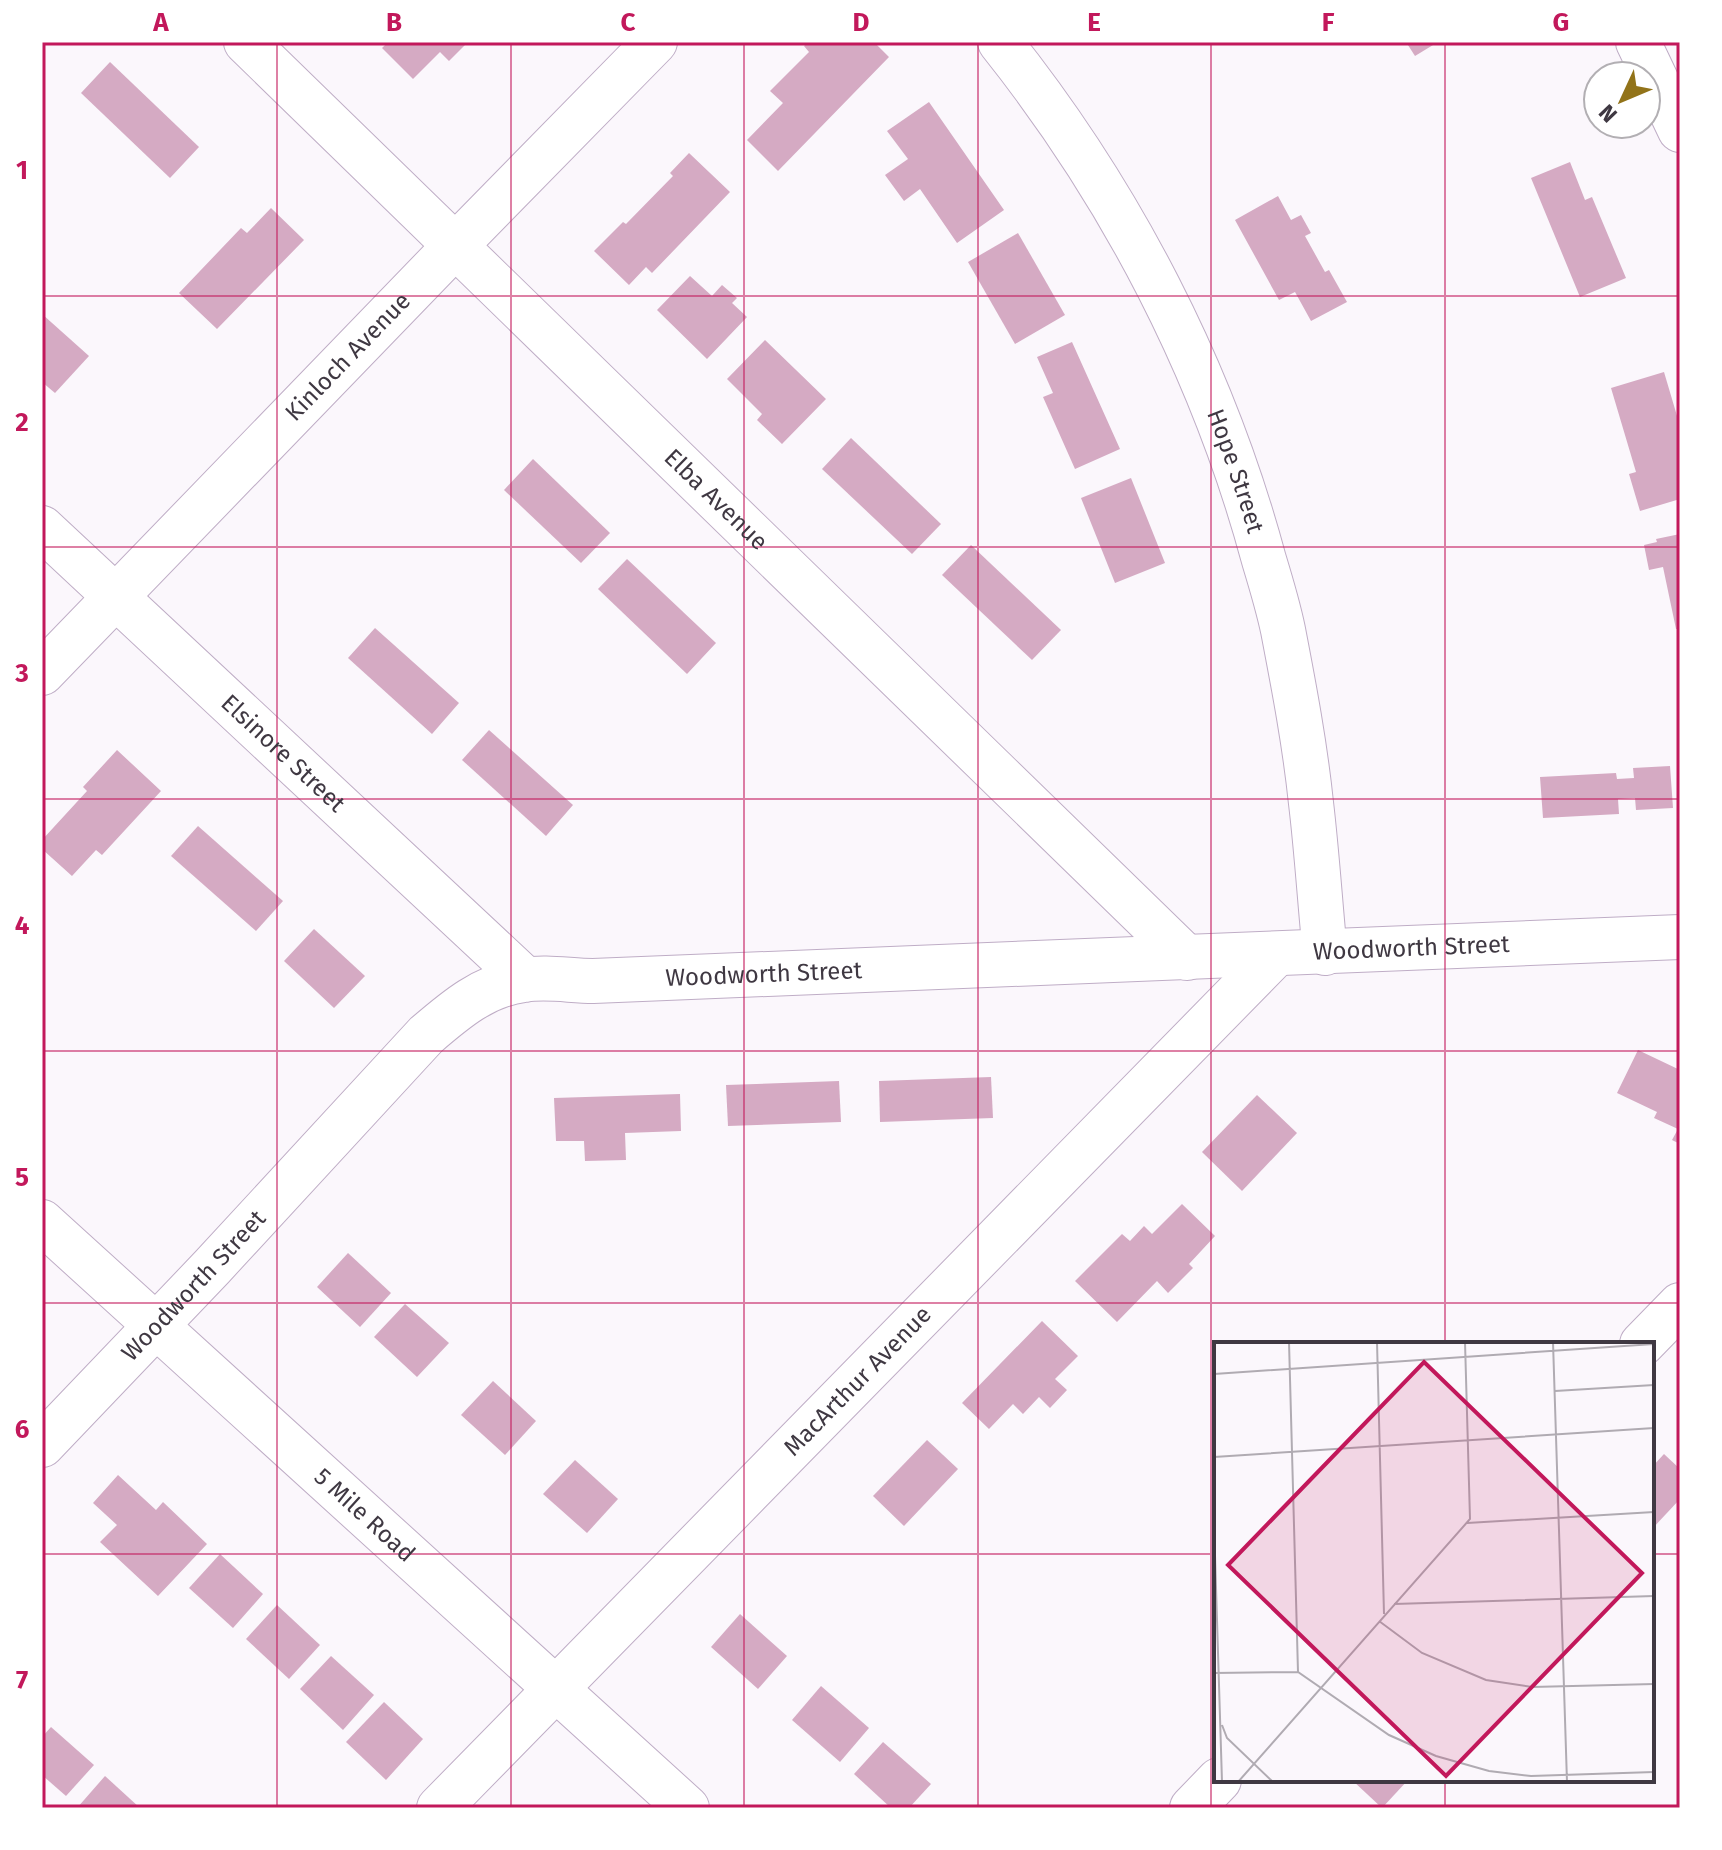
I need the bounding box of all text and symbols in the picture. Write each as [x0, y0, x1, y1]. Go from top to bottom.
text: A [152, 7, 169, 38]
text: B [386, 7, 402, 38]
text: C [621, 7, 636, 38]
text: D [853, 7, 870, 38]
text: E [1087, 7, 1101, 38]
text: F [1322, 7, 1335, 38]
text: G [1553, 7, 1569, 38]
north arrow [1582, 60, 1662, 140]
text: N [1593, 99, 1623, 128]
text: 1 [16, 155, 28, 186]
street label: Kinloch Avenue [280, 287, 416, 427]
street label: Hope Street [1201, 405, 1270, 537]
text: 2 [15, 407, 29, 438]
street label: Elba Avenue [659, 443, 773, 556]
text: 3 [14, 658, 29, 689]
street label: Elsinore Street [216, 689, 351, 818]
text: 4 [15, 910, 30, 941]
street label: Woodworth Street [1312, 930, 1510, 966]
street label: Woodworth Street [665, 956, 863, 992]
text: 5 [15, 1162, 29, 1193]
street label: Woodworth Street [116, 1204, 272, 1367]
street label: MacArthur Avenue [778, 1300, 937, 1462]
inset map [1214, 1342, 1654, 1782]
text: 6 [15, 1414, 30, 1445]
street label: 5 Mile Road [309, 1463, 421, 1568]
text: 7 [16, 1665, 28, 1696]

